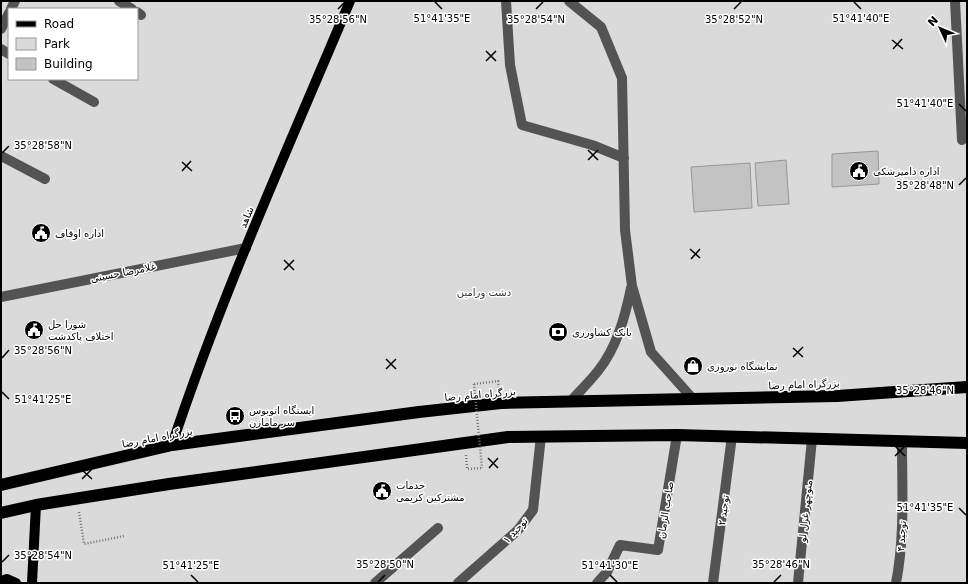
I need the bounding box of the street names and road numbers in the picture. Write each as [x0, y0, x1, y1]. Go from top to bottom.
street label: شاهد [237, 205, 256, 229]
street label: غلامرضا حسینی [90, 261, 157, 284]
street label: بزرگراه امام رضا [768, 378, 840, 391]
street label: بزرگراه امام رضا [444, 386, 516, 403]
street label: بزرگراه امام رضا [121, 425, 193, 450]
street label: منوچهر غزل لو [797, 479, 815, 544]
street label: صاحب الزمان [656, 481, 675, 539]
street label: توحید ۲ [716, 494, 731, 526]
street label: توحید ۱ [501, 515, 530, 545]
street label: توحید ۴ [895, 520, 908, 552]

